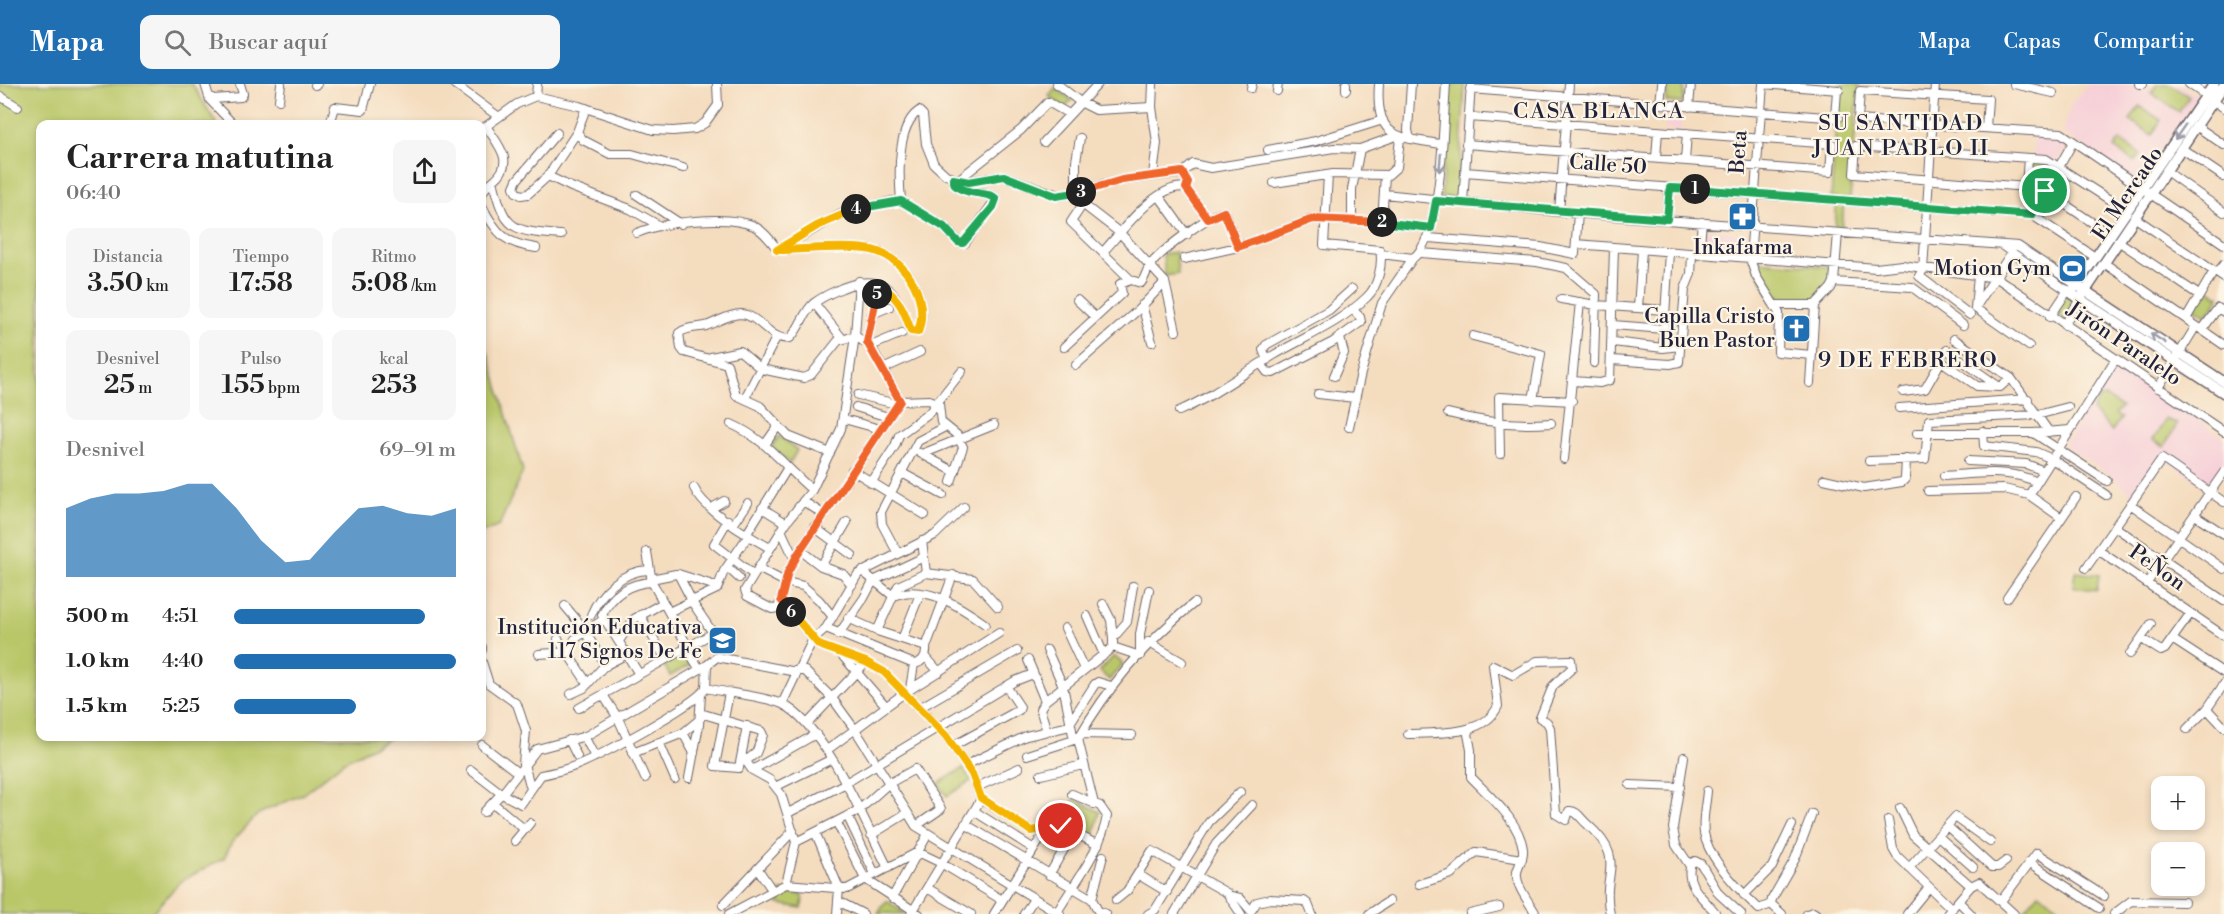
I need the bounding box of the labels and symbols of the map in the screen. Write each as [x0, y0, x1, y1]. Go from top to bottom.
district label: CASA BLANCA [1513, 98, 1685, 125]
district label: SU SANTIDAD JUAN PABLO II [1811, 110, 1990, 162]
one-way arrow [2174, 123, 2186, 140]
street label: Beta [1724, 129, 1754, 176]
street label: El Mercado [2087, 142, 2169, 246]
street label: Calle 50 [1568, 149, 1648, 181]
one-way arrow [1434, 153, 1445, 173]
pin [2019, 165, 2070, 216]
pin: 1 [1680, 174, 1710, 204]
pin: 3 [1066, 177, 1096, 207]
pin: 4 [841, 194, 871, 224]
pharmacy icon: Inkafarma [1727, 201, 1759, 233]
pin: 2 [1367, 207, 1397, 237]
place label: Inkafarma [1693, 235, 1793, 261]
sports icon: Motion Gym [2056, 253, 2088, 285]
place label: Motion Gym [1934, 256, 2051, 282]
pin: 5 [862, 279, 892, 309]
street label: Jirón Paralelo [2061, 296, 2186, 392]
place label: Capilla Cristo Buen Pastor [1644, 304, 1775, 354]
church icon: Capilla Cristo Buen Pastor [1780, 313, 1812, 345]
one-way arrow [2149, 332, 2166, 345]
district label: 9 DE FEBRERO [1818, 347, 1998, 374]
street label: PeÑon [2124, 538, 2192, 597]
pin: 6 [776, 597, 806, 627]
place label: Institución Educativa 117 Signos De Fe [497, 615, 702, 665]
school or university icon: Institución Educativa 117 Signos De Fe [707, 624, 739, 656]
pin [1035, 800, 1086, 851]

